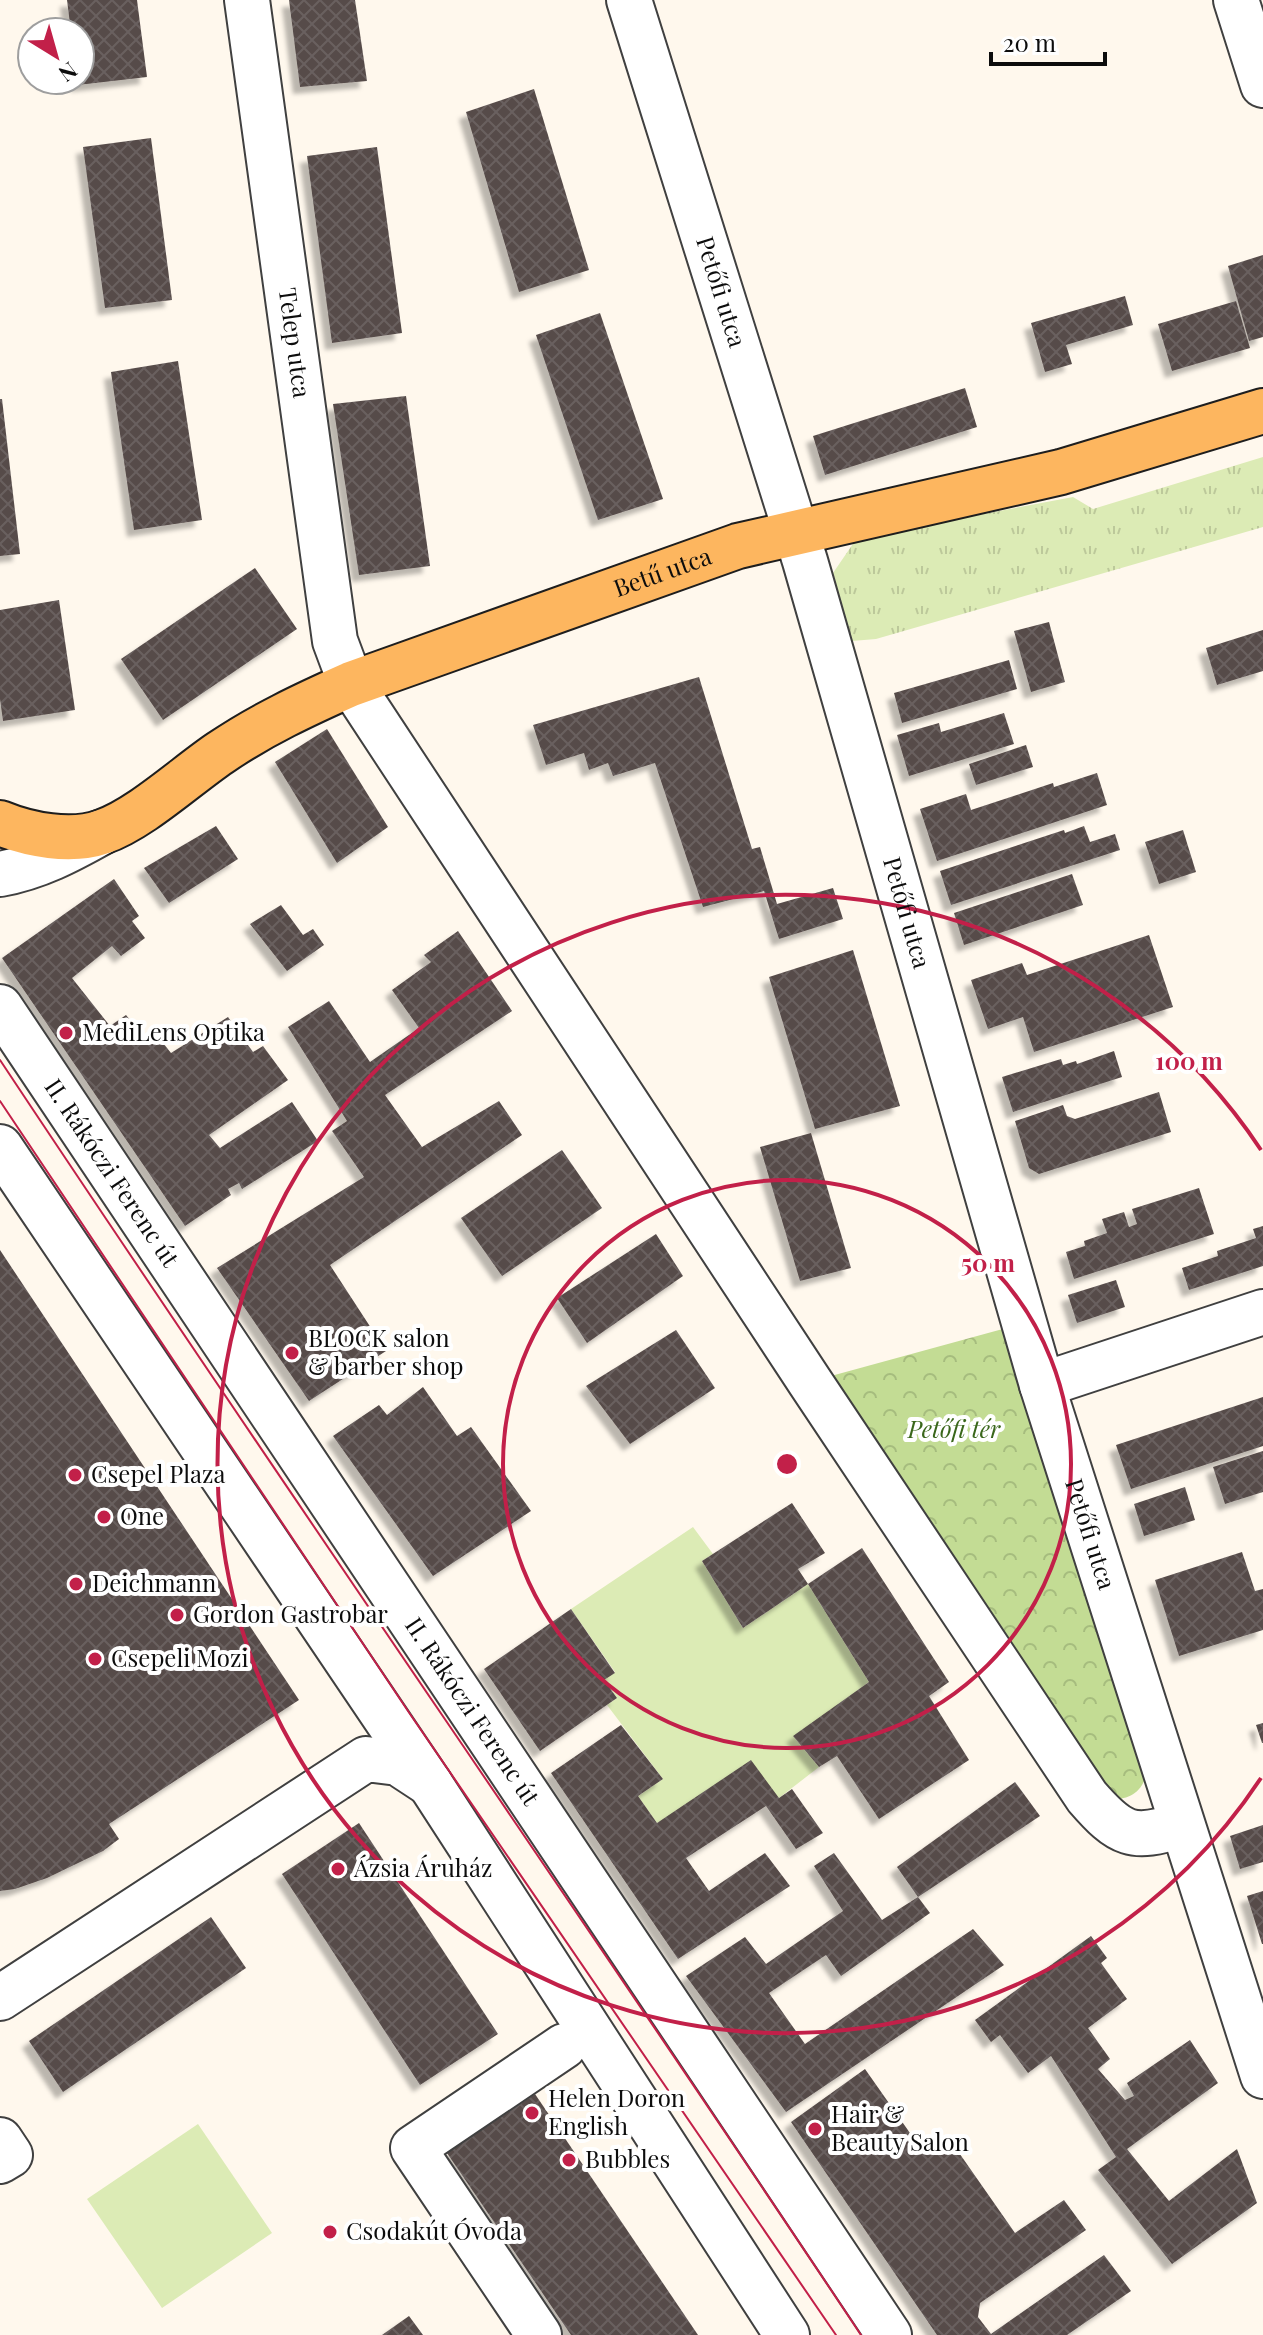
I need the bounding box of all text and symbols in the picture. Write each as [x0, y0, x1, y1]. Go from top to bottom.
north arrow [16, 16, 96, 96]
scale bar [991, 16, 1105, 66]
text: 20 m [1003, 26, 1056, 58]
text: N [53, 56, 84, 90]
street label: Petőfi utca [690, 232, 755, 351]
street label: Telep utca [273, 285, 319, 400]
street label: Betű utca [609, 539, 715, 603]
street label: Petőfi utca [877, 853, 939, 972]
place label: MediLens Optika [82, 1015, 265, 1047]
marker: MediLens Optika [57, 1024, 75, 1042]
text: 100 m [1155, 1044, 1223, 1076]
street label: II. Rákóczi Ferenc út [39, 1072, 188, 1273]
text: 50 m [961, 1246, 1015, 1278]
place label: BLOCK salon & barber shop [308, 1321, 463, 1381]
marker: BLOCK salon & barber shop [283, 1344, 301, 1362]
park label: Petőfi tér [907, 1412, 1001, 1444]
centre of rings [773, 1450, 801, 1478]
place label: Csepel Plaza [91, 1457, 225, 1489]
marker: Csepel Plaza [66, 1466, 84, 1484]
street label: Petőfi utca [1059, 1474, 1124, 1593]
place label: One [120, 1499, 164, 1531]
marker: One [95, 1508, 113, 1526]
place label: Deichmann [92, 1566, 216, 1598]
marker: Deichmann [67, 1575, 85, 1593]
place label: Gordon Gastrobar [193, 1597, 388, 1629]
marker: Gordon Gastrobar [168, 1606, 186, 1624]
street label: II. Rákóczi Ferenc út [399, 1610, 548, 1811]
place label: Csepeli Mozi [111, 1641, 248, 1673]
marker: Csepeli Mozi [86, 1650, 104, 1668]
place label: Ázsia Áruház [353, 1851, 492, 1883]
marker: Ázsia Áruház [329, 1860, 347, 1878]
place label: Helen Doron English [548, 2081, 685, 2141]
place label: Hair & Beauty Salon [831, 2097, 969, 2157]
marker: Helen Doron English [523, 2104, 541, 2122]
marker: Hair & Beauty Salon [806, 2120, 824, 2138]
place label: Bubbles [585, 2142, 670, 2174]
marker: Bubbles [560, 2151, 578, 2169]
place label: Csodakút Óvoda [346, 2214, 522, 2246]
marker: Csodakút Óvoda [321, 2223, 339, 2241]

